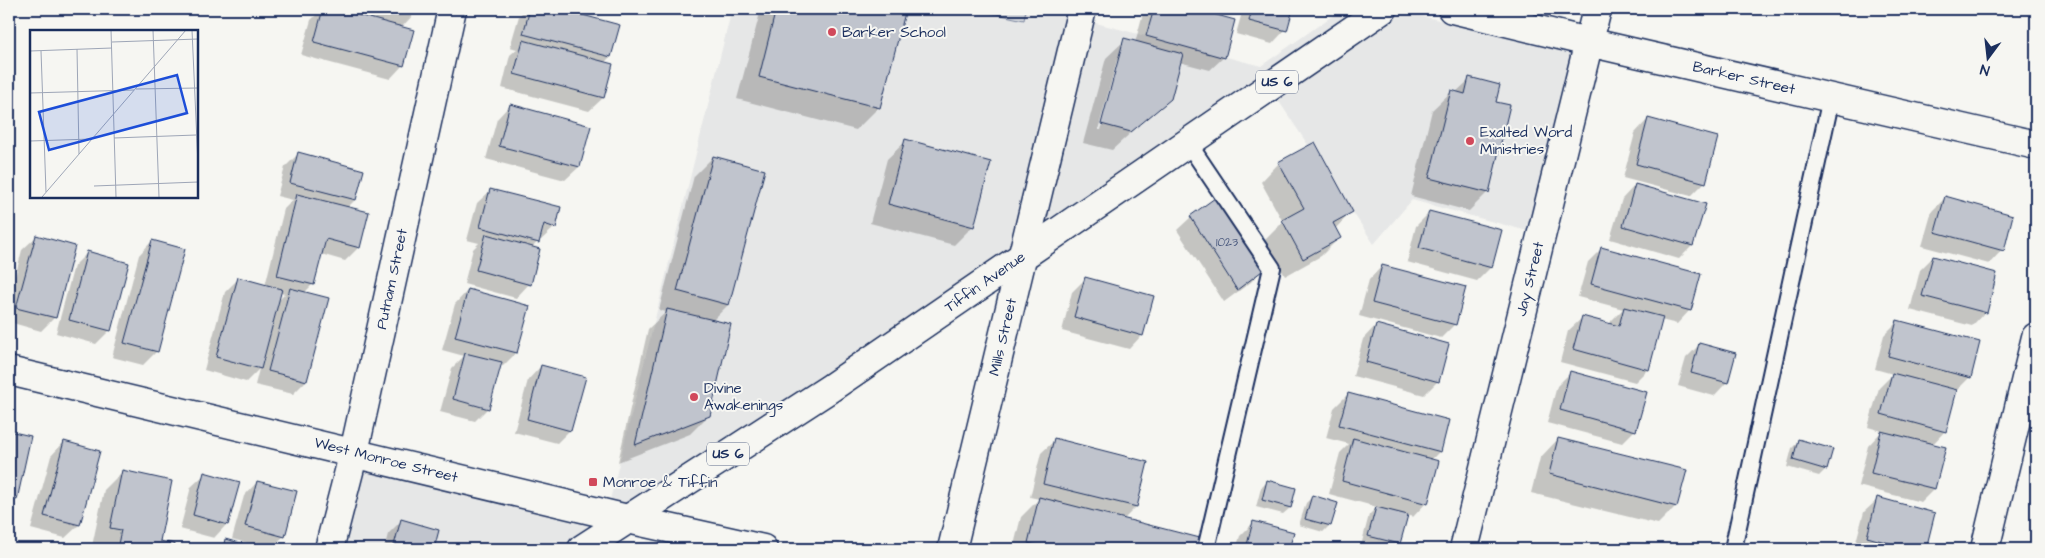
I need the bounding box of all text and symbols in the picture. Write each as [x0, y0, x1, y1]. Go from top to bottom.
place label: Barker School [842, 22, 946, 43]
marker: Barker School [826, 26, 838, 38]
inset map [30, 30, 198, 198]
north arrow [1962, 32, 2012, 82]
street label: Barker Street [1691, 56, 1797, 100]
text: N [1978, 59, 1992, 80]
road number: US 6 [1256, 70, 1298, 94]
place label: Exalted Word Ministries [1480, 122, 1573, 160]
marker: Exalted Word Ministries [1464, 135, 1476, 147]
street label: Putnam Street [371, 227, 413, 331]
house number: 1023 [1216, 234, 1238, 251]
street label: Jay Street [1511, 240, 1550, 319]
street label: Tiffin Avenue [940, 246, 1030, 318]
street label: Mills Street [984, 296, 1022, 378]
place label: Divine Awakenings [704, 378, 784, 417]
marker: Divine Awakenings [688, 391, 700, 403]
street label: West Monroe Street [312, 432, 460, 488]
road number: US 6 [707, 442, 749, 466]
place label: Monroe & Tiffin [603, 472, 718, 493]
marker: Monroe & Tiffin [587, 476, 599, 488]

